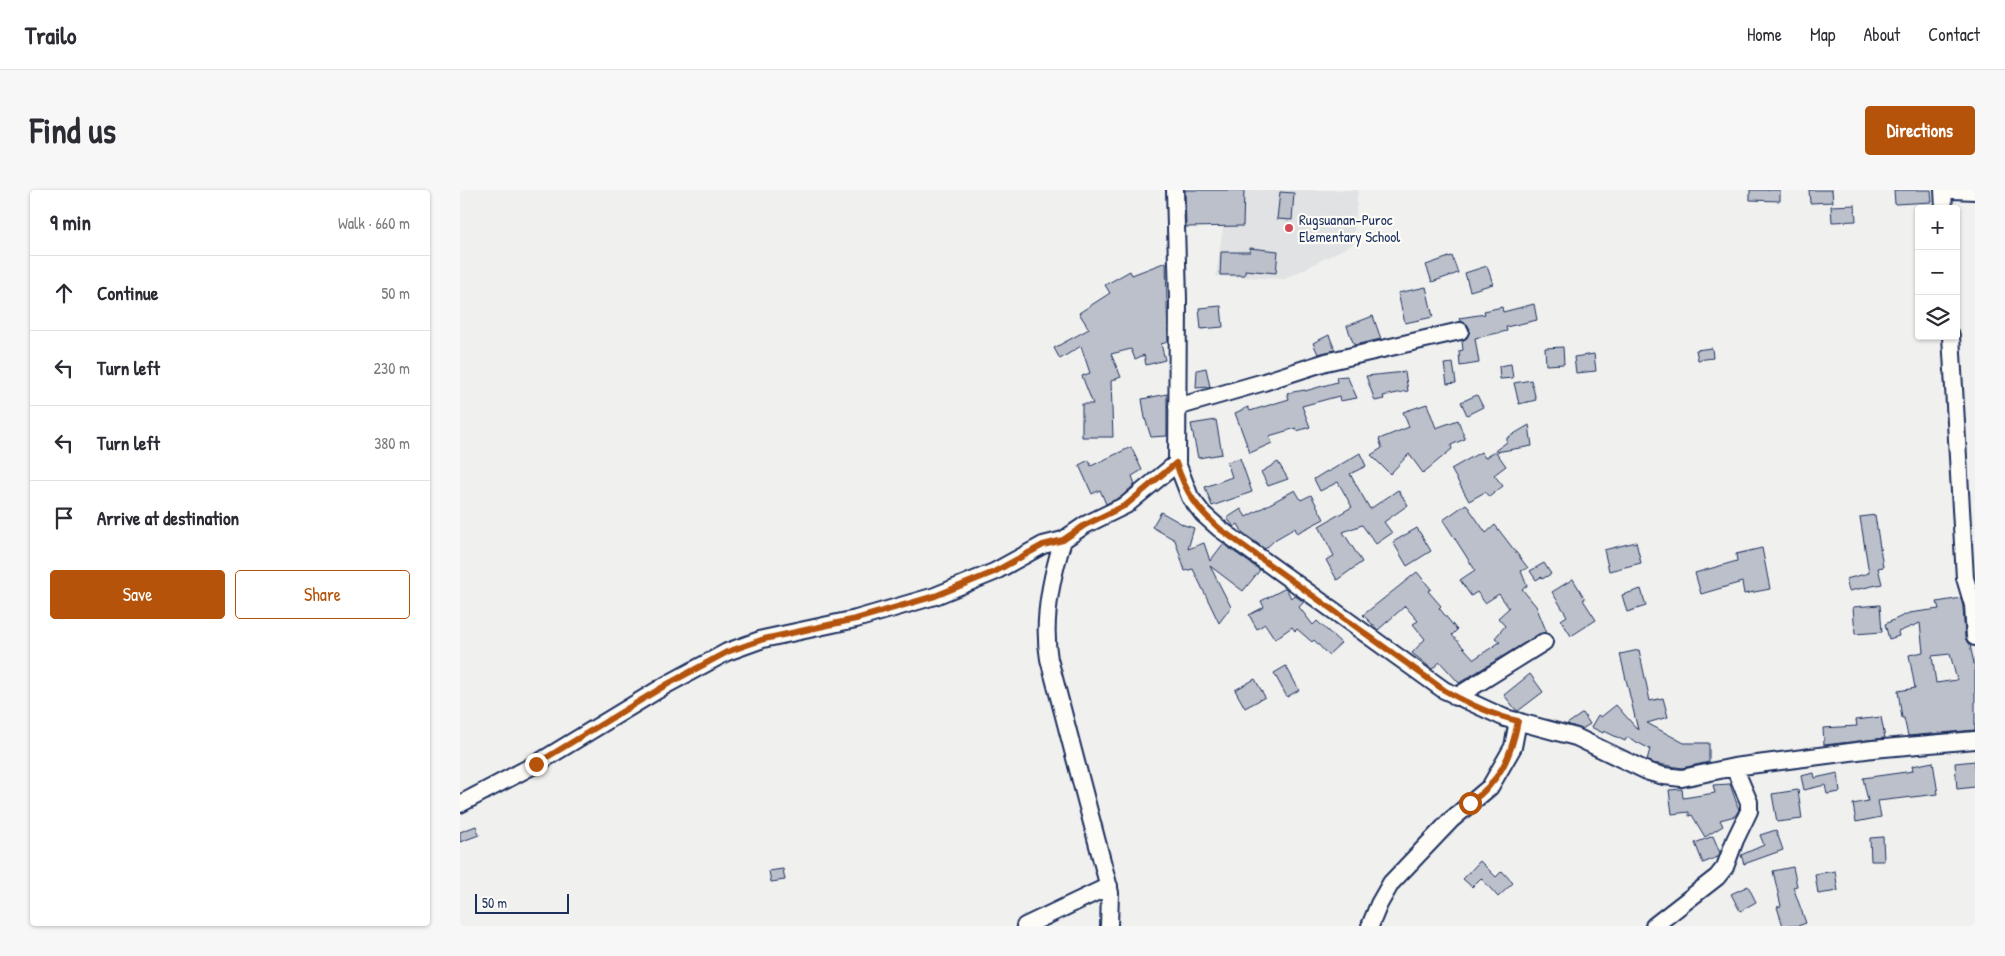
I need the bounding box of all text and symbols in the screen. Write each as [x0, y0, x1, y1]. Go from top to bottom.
text: Trailo [25, 19, 76, 51]
text: Home [1747, 22, 1782, 47]
text: Map [1810, 22, 1835, 47]
text: About [1863, 22, 1900, 47]
text: Contact [1928, 22, 1980, 47]
button: Directions [1865, 106, 1975, 155]
text: Find us [30, 107, 116, 154]
map controls [1915, 205, 1960, 340]
button: + [1915, 205, 1960, 250]
text: 9 min [50, 208, 91, 237]
place label: Rugsuanan-Puroc Elementary School [1299, 209, 1400, 247]
text: Walk · 660 m [338, 212, 410, 234]
marker: Rugsuanan-Puroc Elementary School [1283, 222, 1295, 234]
button: − [1915, 250, 1960, 295]
icon: ahead [50, 279, 78, 307]
text: Continue [97, 280, 158, 306]
text: 50 m [382, 282, 410, 304]
button: layers [1915, 295, 1960, 340]
icon: left [50, 354, 78, 382]
text: Turn left [97, 355, 160, 381]
text: 230 m [374, 357, 410, 379]
icon: left [50, 429, 78, 457]
text: Turn left [97, 430, 160, 456]
text: 380 m [374, 432, 410, 454]
icon: arrive [50, 504, 78, 532]
text: Arrive at destination [97, 505, 239, 531]
button: Save [50, 570, 225, 619]
button: Share [235, 570, 410, 619]
route end [525, 753, 548, 776]
route start [1459, 792, 1482, 815]
scale bar [475, 891, 569, 914]
text: 50 m [482, 893, 507, 912]

